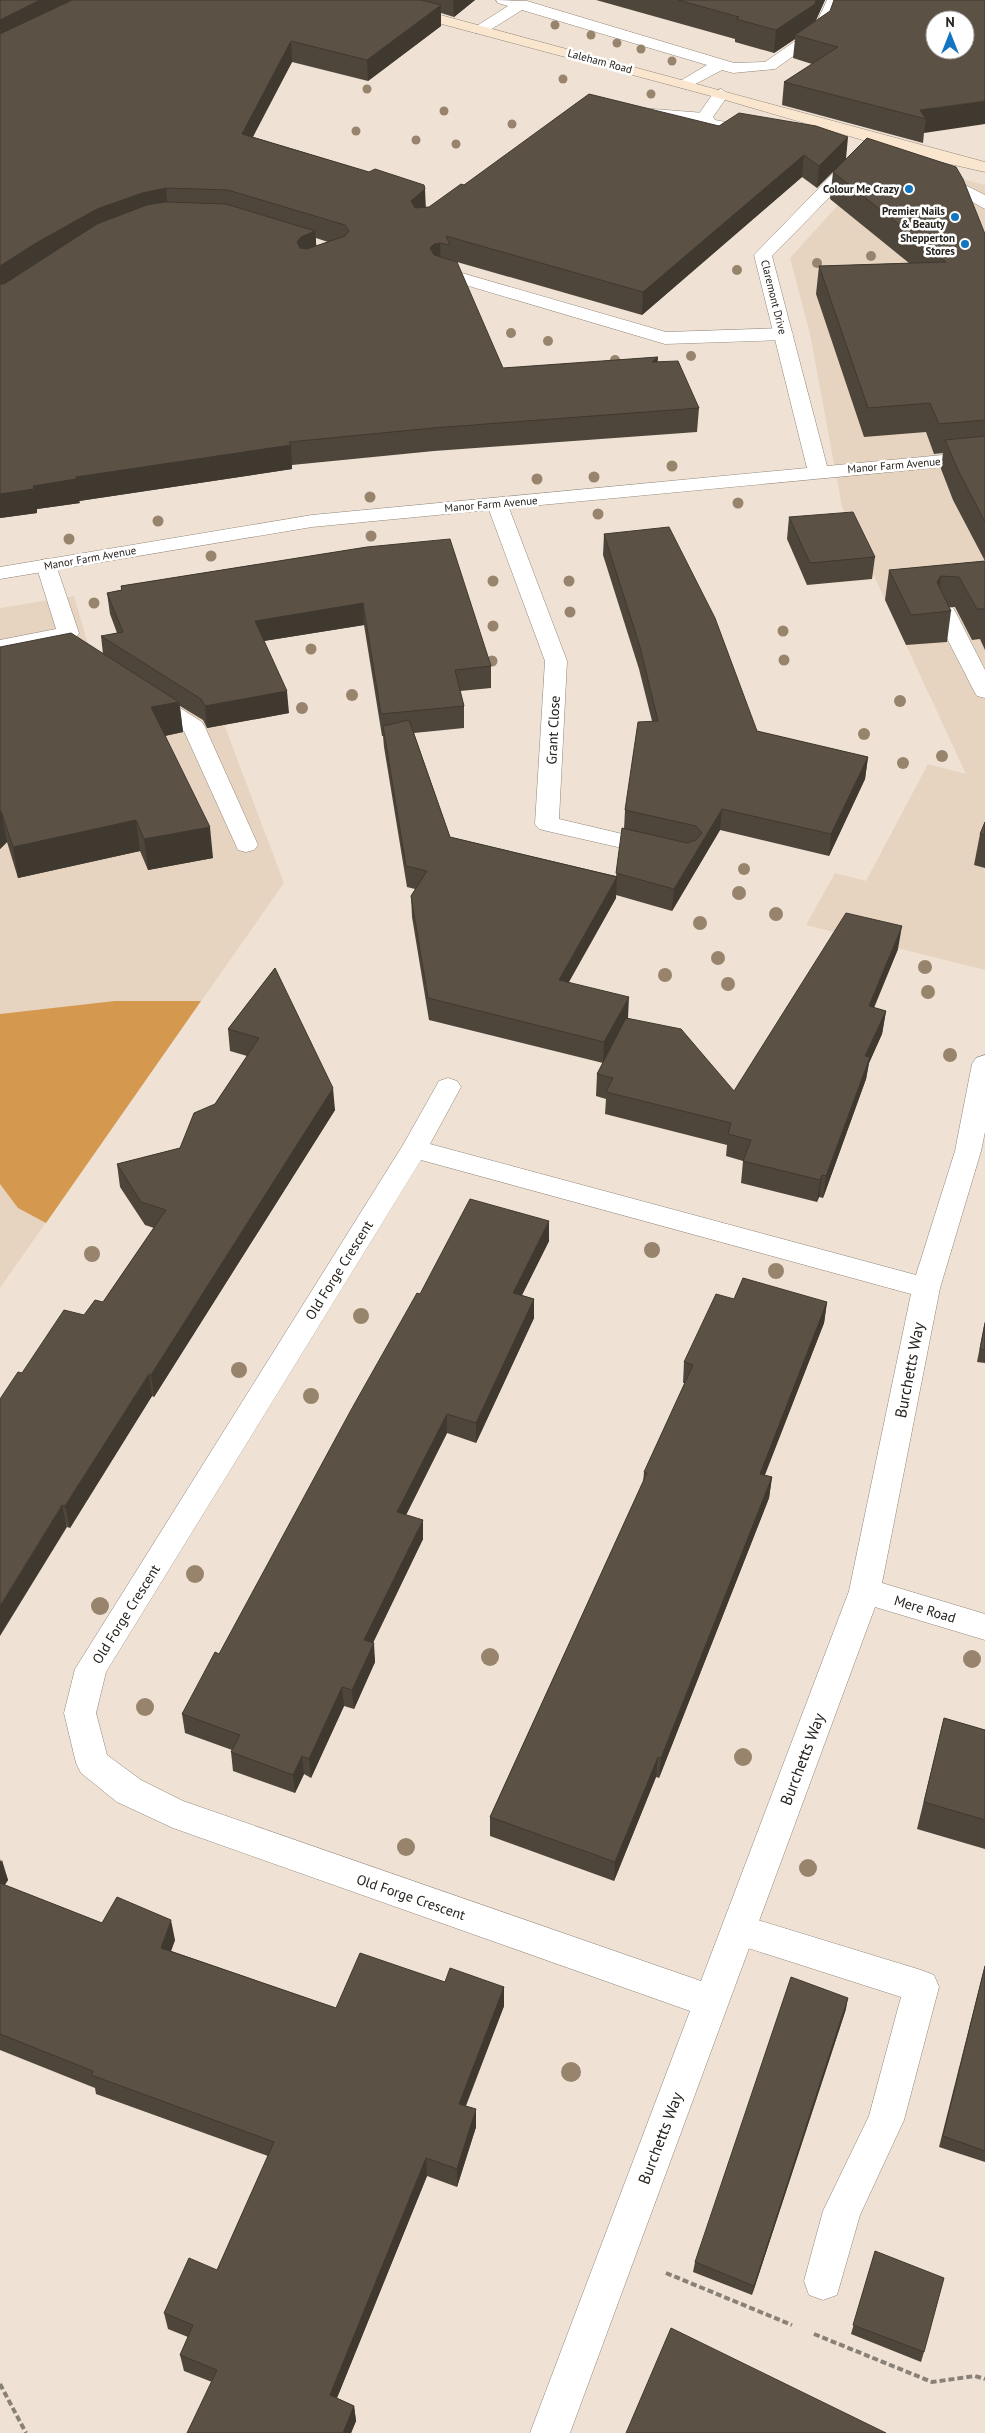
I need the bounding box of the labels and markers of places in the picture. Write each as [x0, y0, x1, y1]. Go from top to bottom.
place label: Colour Me Crazy [823, 182, 900, 196]
marker: Colour Me Crazy [903, 183, 915, 195]
place label: Premier Nails & Beauty [882, 204, 946, 231]
marker: Premier Nails & Beauty [949, 211, 961, 223]
place label: Shepperton Stores [900, 231, 955, 258]
marker: Shepperton Stores [959, 238, 971, 250]

